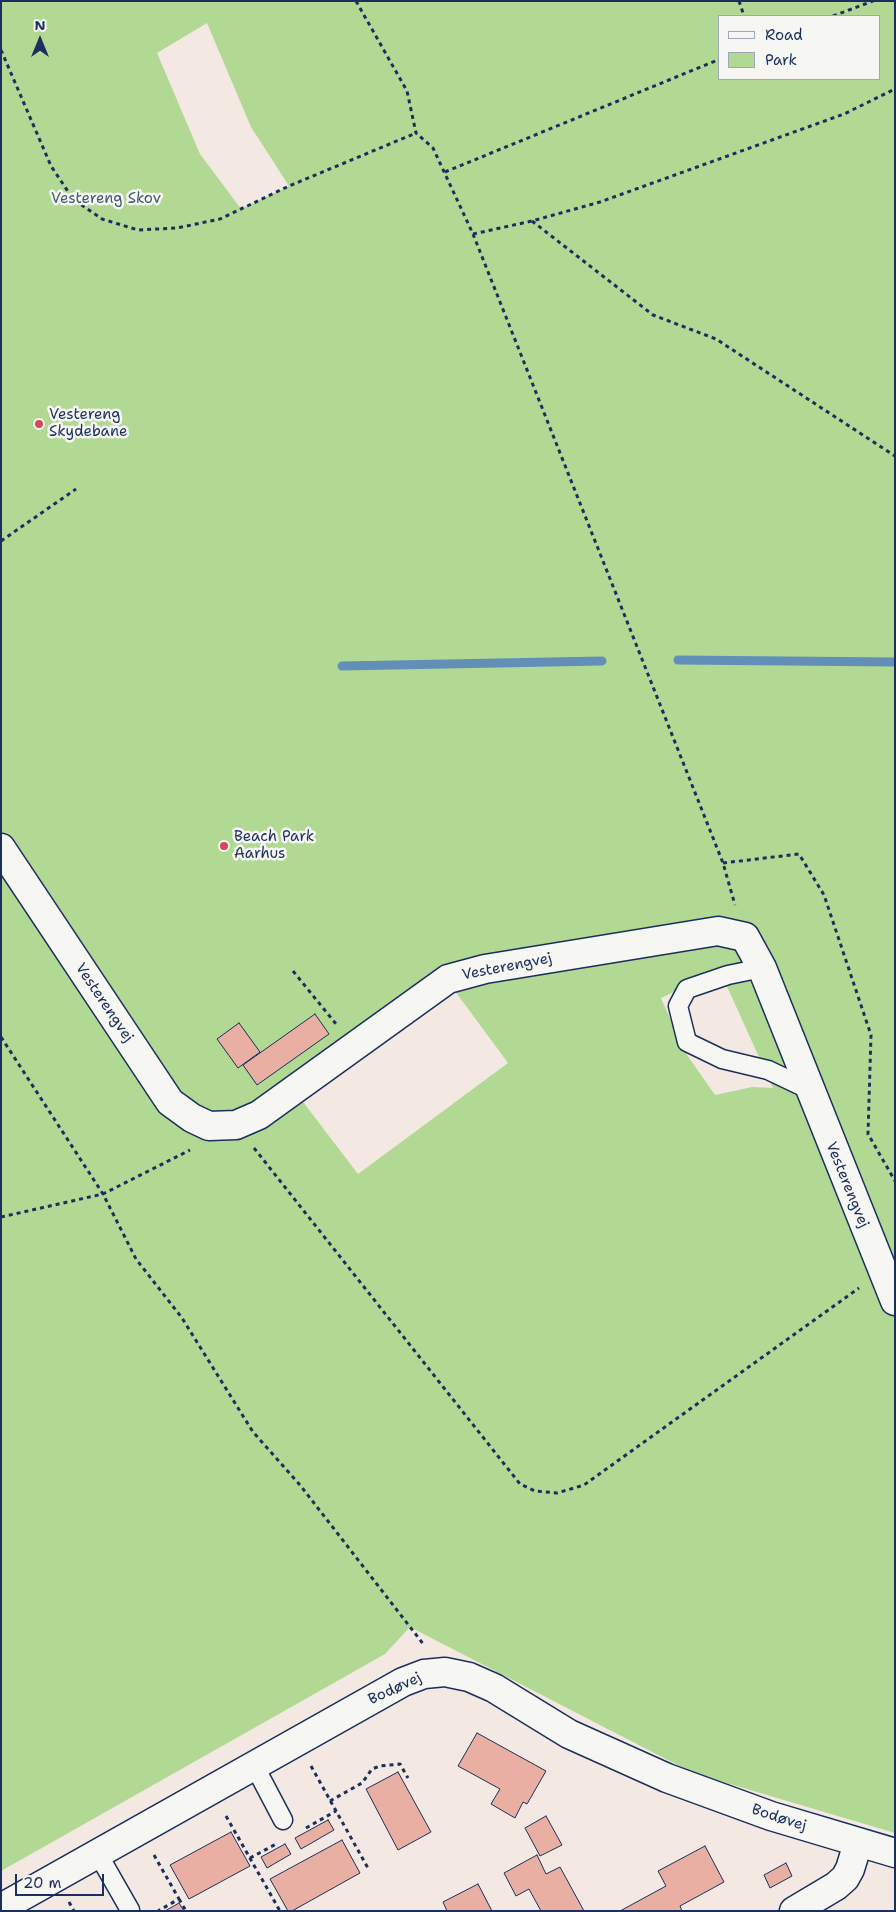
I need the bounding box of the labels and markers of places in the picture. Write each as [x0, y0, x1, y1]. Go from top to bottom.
place label: Vestereng Skydebane [49, 406, 128, 441]
marker: Vestereng Skydebane [33, 418, 45, 430]
place label: Beach Park Aarhus [234, 828, 314, 863]
marker: Beach Park Aarhus [218, 840, 230, 852]

